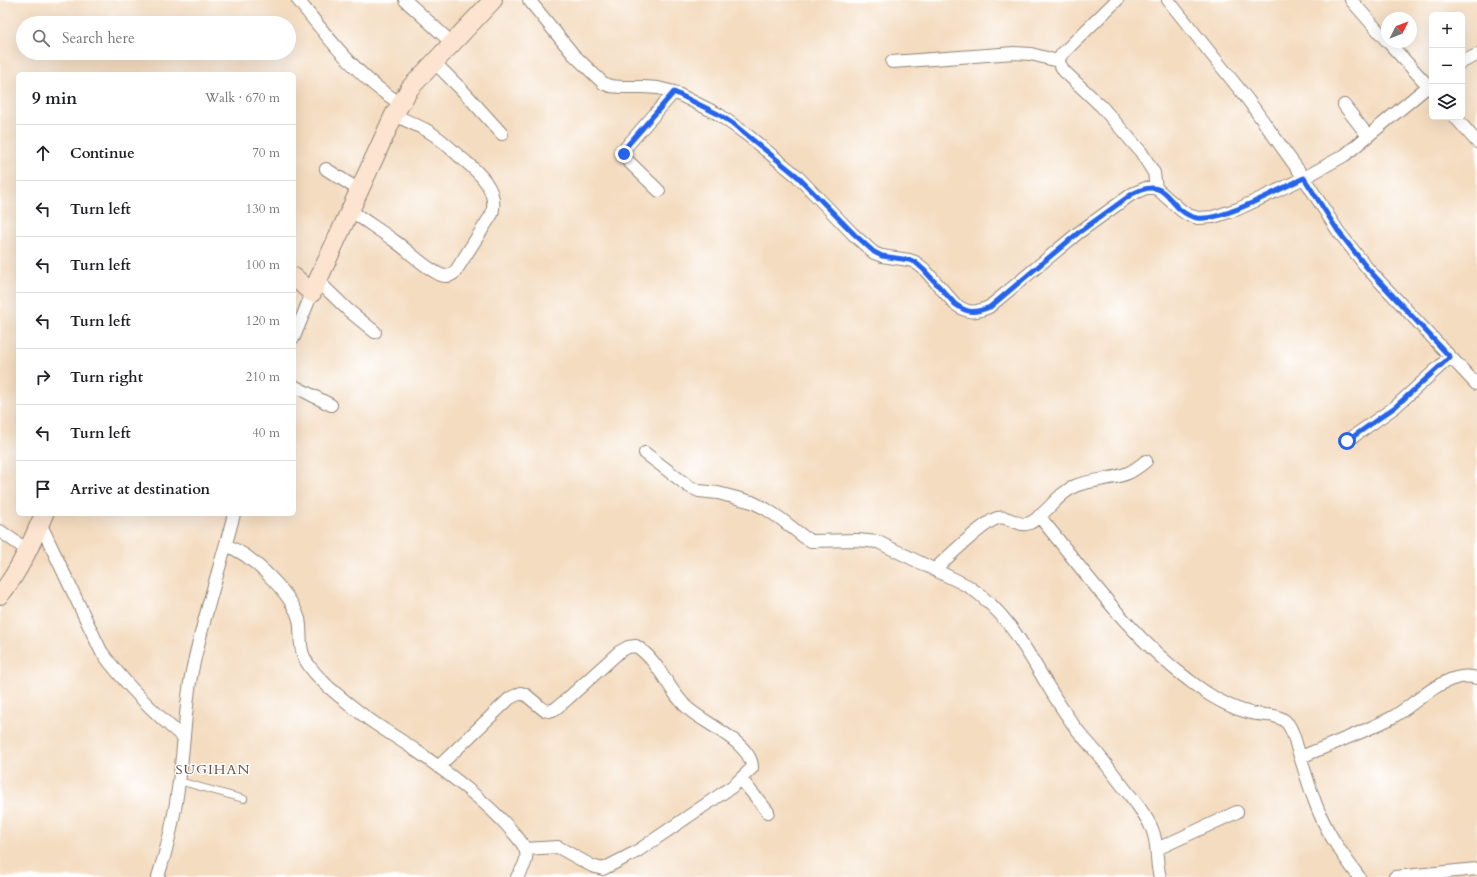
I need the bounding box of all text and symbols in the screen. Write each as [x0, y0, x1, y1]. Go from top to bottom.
north arrow [1381, 12, 1417, 48]
map controls [1429, 12, 1465, 120]
button: + [1429, 12, 1465, 48]
search box [16, 16, 296, 60]
icon: search [30, 27, 52, 49]
text: Search here [62, 28, 135, 48]
button: − [1429, 48, 1465, 84]
button: layers [1429, 84, 1465, 120]
text: 9 min [32, 87, 77, 110]
text: Walk · 670 m [205, 89, 280, 107]
icon: ahead [32, 142, 54, 164]
text: Continue [70, 143, 135, 163]
text: 70 m [252, 144, 280, 162]
route end [615, 145, 633, 163]
icon: left [32, 198, 54, 220]
text: Turn left [70, 199, 131, 219]
text: 130 m [246, 200, 280, 218]
icon: left [32, 254, 54, 276]
text: Turn left [70, 255, 131, 275]
text: 100 m [246, 256, 280, 274]
icon: left [32, 310, 54, 332]
text: Turn left [70, 311, 131, 331]
text: 120 m [246, 312, 280, 330]
icon: right [32, 366, 54, 388]
text: Turn right [70, 367, 143, 387]
text: 210 m [246, 368, 280, 386]
icon: left [32, 422, 54, 444]
text: Turn left [70, 423, 131, 443]
text: 40 m [252, 424, 280, 442]
route start [1338, 432, 1356, 450]
icon: arrive [32, 478, 54, 500]
text: Arrive at destination [70, 479, 210, 499]
district label: SUGIHAN [176, 760, 250, 779]

